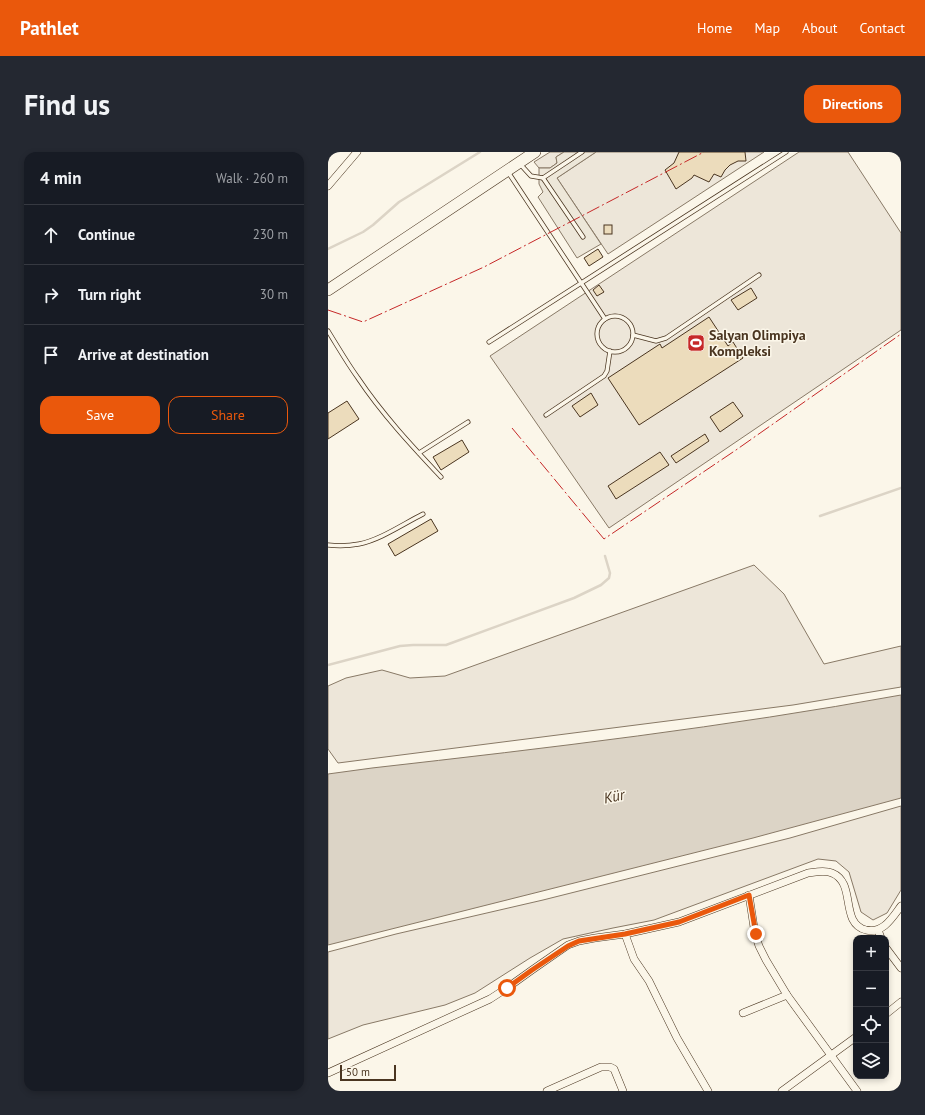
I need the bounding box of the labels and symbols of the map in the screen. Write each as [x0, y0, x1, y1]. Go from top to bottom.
place label: Salyan Olimpiya Kompleksi [709, 326, 806, 360]
sports icon: Salyan Olimpiya Kompleksi [686, 333, 706, 353]
water label: Kür [602, 784, 627, 807]
route end [747, 925, 765, 943]
route start [498, 979, 516, 997]
scale bar [340, 1063, 396, 1082]

